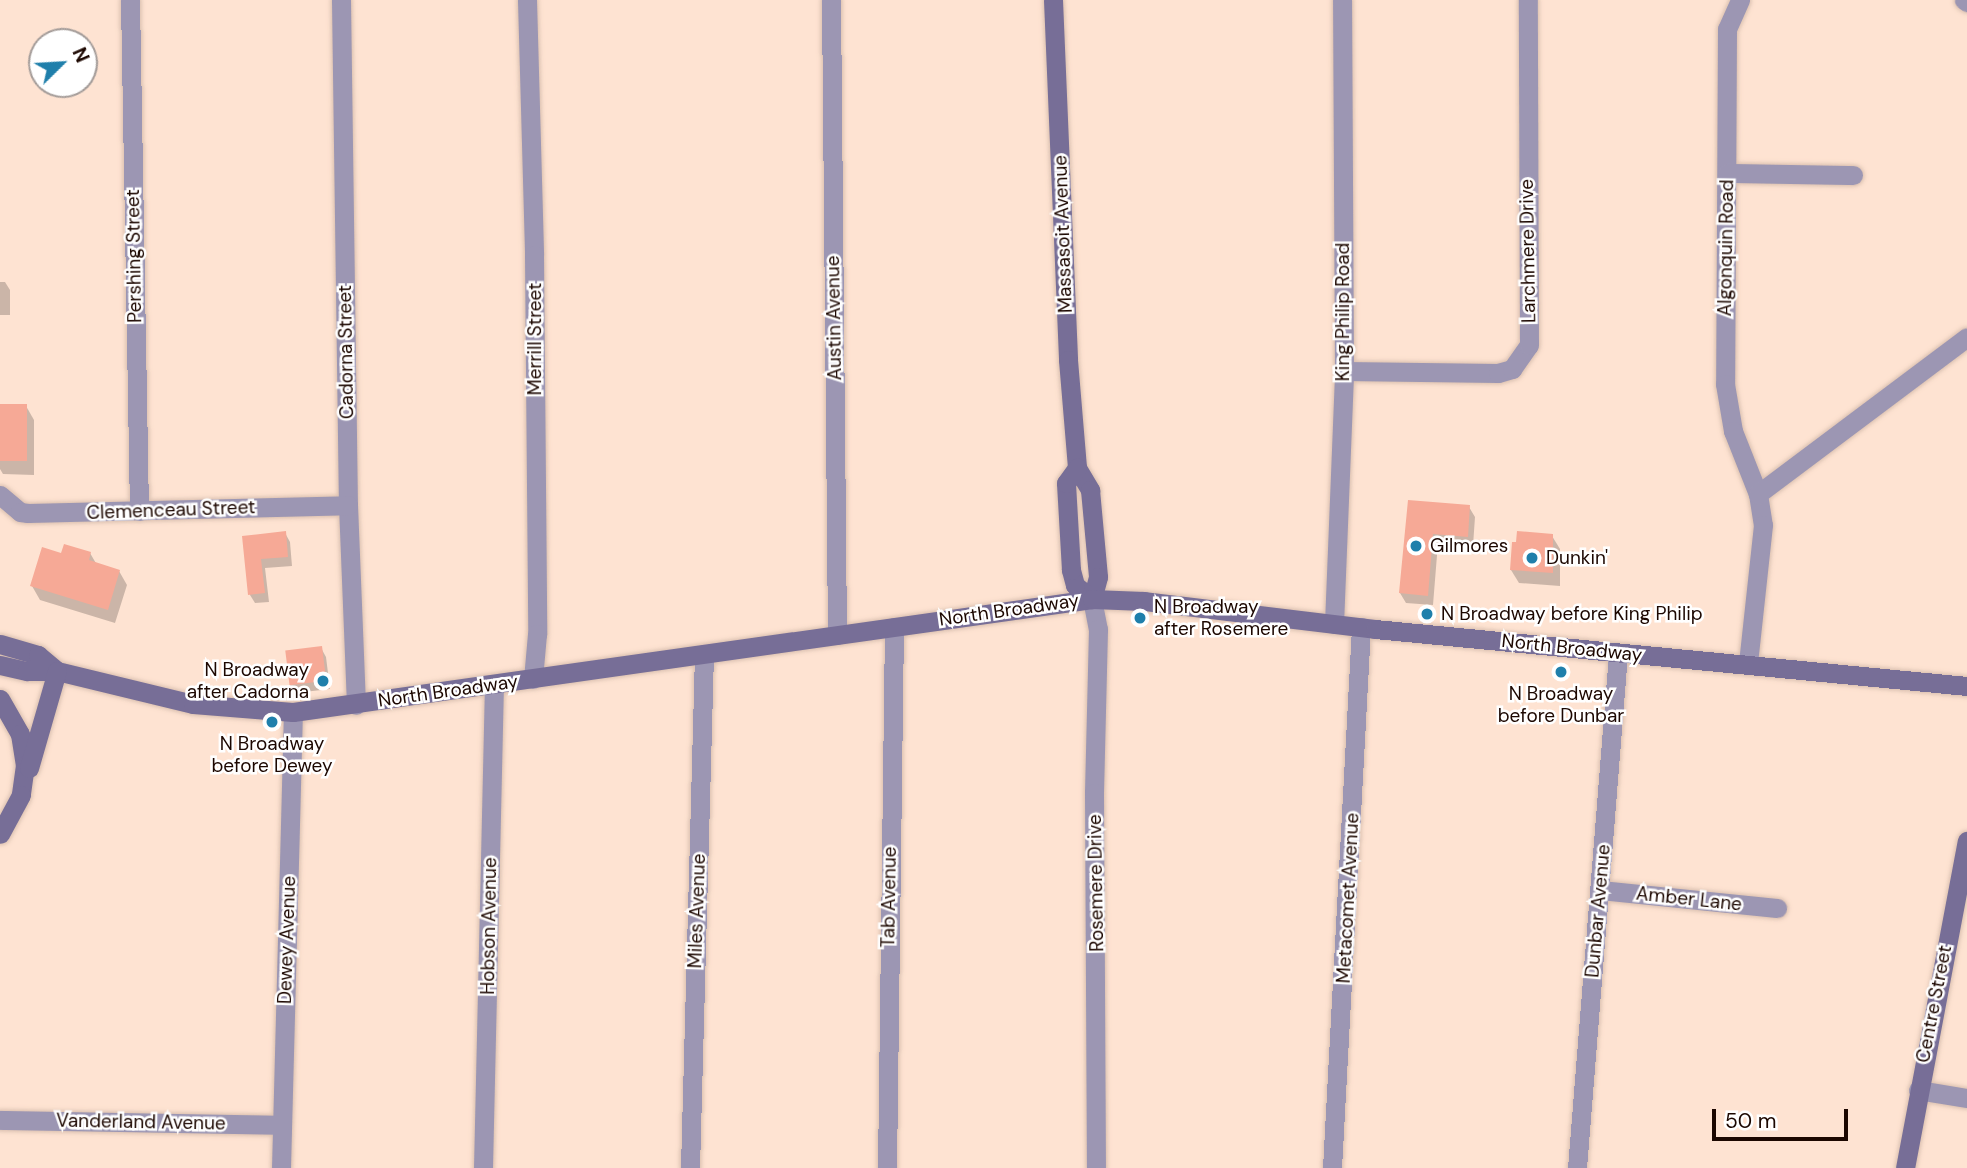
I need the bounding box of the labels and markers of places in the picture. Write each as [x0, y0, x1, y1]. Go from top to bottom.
place label: Gilmores [1430, 535, 1508, 557]
marker: Gilmores [1408, 538, 1424, 554]
place label: Dunkin' [1546, 547, 1608, 569]
marker: Dunkin' [1524, 550, 1540, 566]
place label: N Broadway after Rosemere [1154, 596, 1288, 640]
place label: N Broadway before King Philip [1441, 603, 1703, 625]
marker: N Broadway before King Philip [1419, 606, 1435, 622]
marker: N Broadway after Rosemere [1132, 610, 1148, 626]
place label: N Broadway after Cadorna [187, 659, 309, 703]
marker: N Broadway before Dunbar [1553, 664, 1569, 680]
marker: N Broadway after Cadorna [315, 673, 331, 689]
place label: N Broadway before Dunbar [1498, 683, 1624, 727]
marker: N Broadway before Dewey [264, 714, 280, 730]
place label: N Broadway before Dewey [211, 733, 333, 777]

